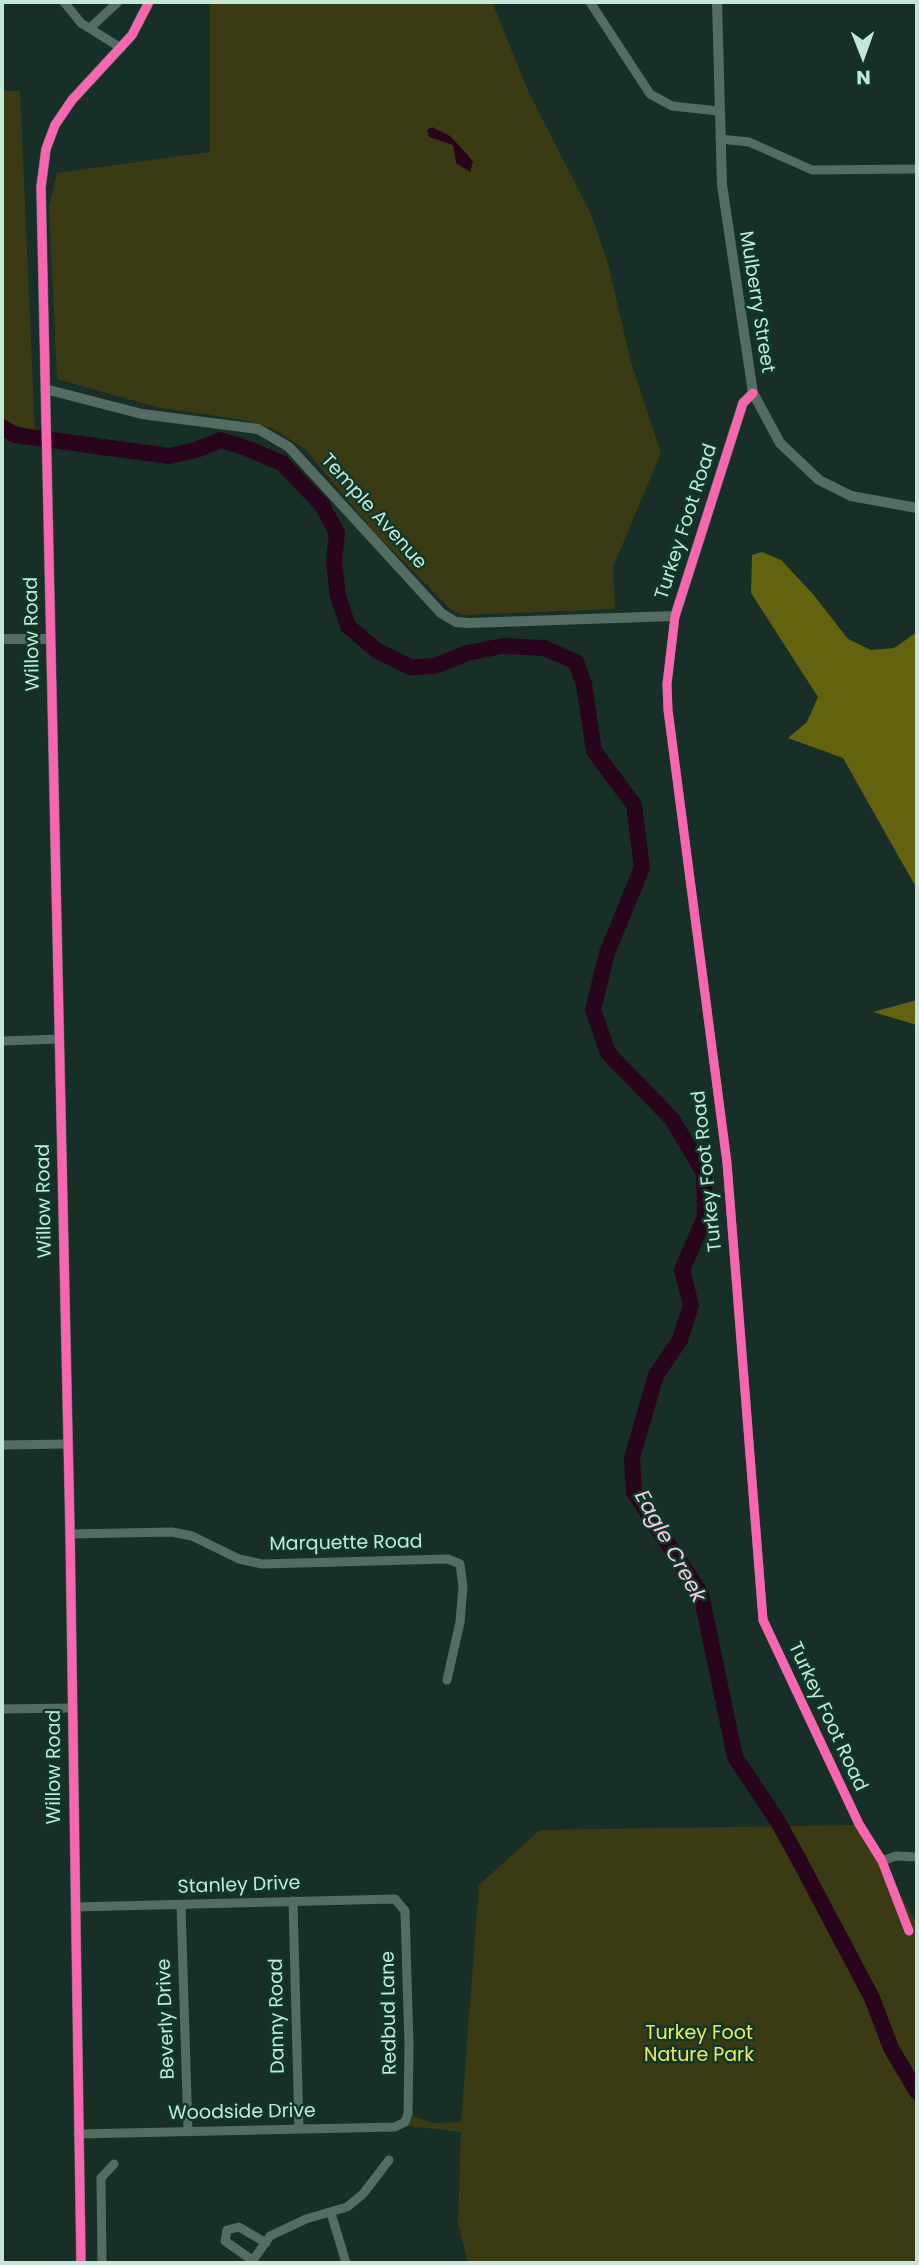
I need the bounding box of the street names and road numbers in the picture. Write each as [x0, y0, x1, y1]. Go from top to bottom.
street label: Mulberry Street [734, 229, 778, 375]
street label: Turkey Foot Road [651, 441, 723, 603]
street label: Temple Avenue [315, 450, 431, 574]
street label: Willow Road [21, 576, 45, 692]
street label: Turkey Foot Road [688, 1089, 728, 1253]
street label: Willow Road [33, 1143, 57, 1259]
street label: Marquette Road [269, 1531, 423, 1557]
street label: Turkey Foot Road [782, 1639, 872, 1795]
street label: Willow Road [44, 1710, 66, 1824]
street label: Stanley Drive [177, 1872, 301, 1900]
street label: Redbud Lane [378, 1951, 402, 2075]
street label: Beverly Drive [153, 1958, 181, 2080]
street label: Danny Road [266, 1958, 290, 2074]
street label: Woodside Drive [168, 2100, 316, 2126]

